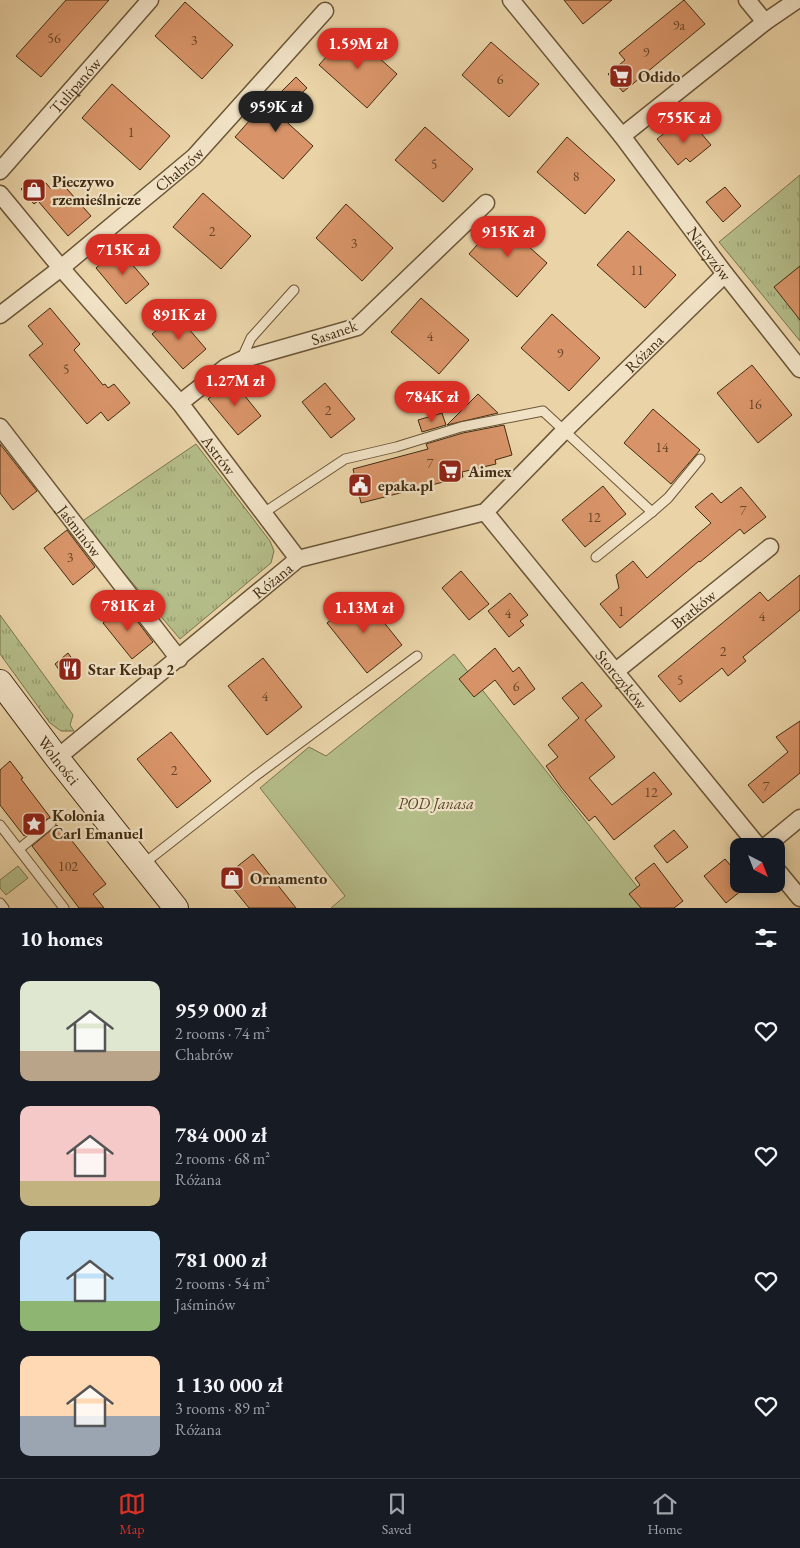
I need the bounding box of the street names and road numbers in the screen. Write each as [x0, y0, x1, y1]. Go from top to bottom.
street label: Tulipanów [45, 52, 107, 118]
street label: Chabrów [150, 142, 209, 196]
street label: Narcyzów [682, 222, 737, 286]
street label: Sasanek [308, 315, 361, 350]
street label: Różana [620, 329, 669, 377]
street label: Astrów [196, 430, 242, 480]
street label: Jaśminów [52, 499, 107, 562]
street label: Różana [248, 557, 297, 604]
street label: Bratków [666, 584, 721, 634]
street label: Storczyków [591, 645, 653, 715]
street label: Wolności [33, 732, 84, 789]

